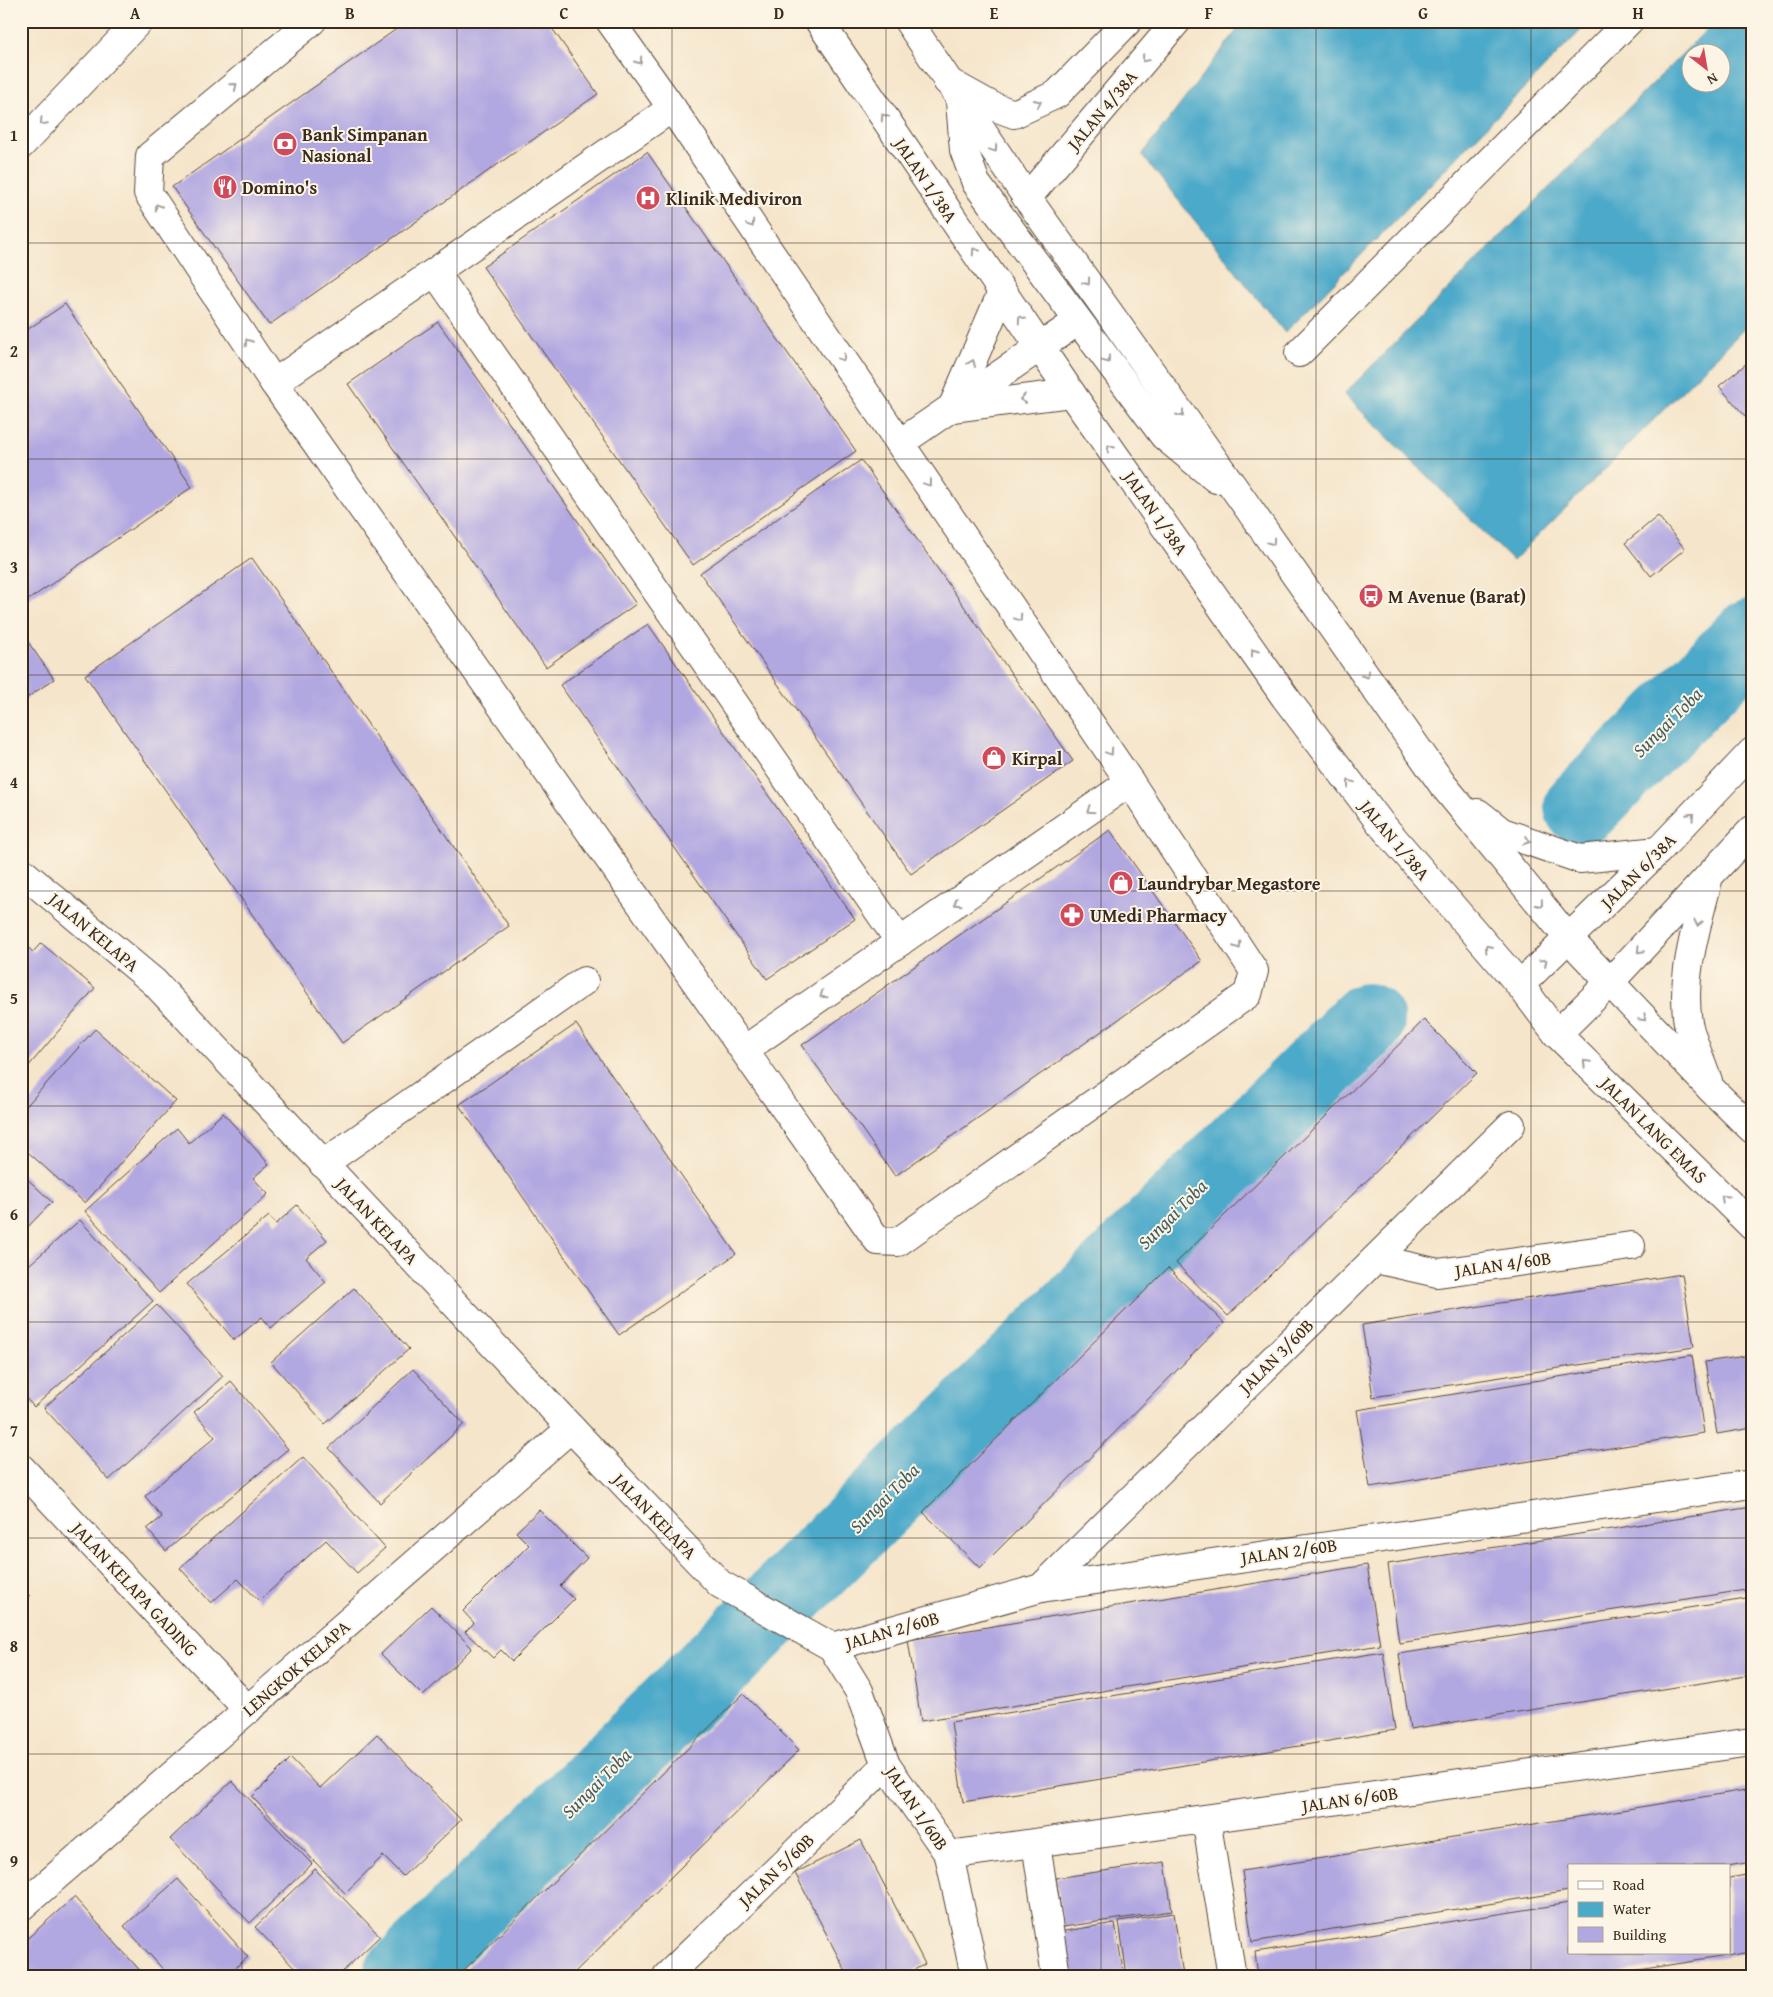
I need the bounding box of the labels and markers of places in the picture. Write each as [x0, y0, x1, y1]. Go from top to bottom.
place label: Bank Simpanan Nasional [302, 121, 428, 169]
bank icon: Bank Simpanan Nasional [272, 131, 298, 157]
restaurant icon: Domino's [212, 174, 238, 200]
place label: Domino's [242, 174, 318, 201]
hospital icon: Klinik Mediviron [635, 185, 661, 211]
place label: Klinik Mediviron [666, 185, 803, 212]
bus stop icon: M Avenue (Barat) [1358, 583, 1384, 609]
place label: M Avenue (Barat) [1388, 583, 1526, 610]
shop icon: Kirpal [981, 745, 1007, 771]
place label: Kirpal [1012, 745, 1063, 772]
shop icon: Laundrybar Megastore [1108, 870, 1134, 896]
place label: Laundrybar Megastore [1138, 870, 1321, 897]
pharmacy icon: UMedi Pharmacy [1059, 902, 1085, 928]
place label: UMedi Pharmacy [1090, 902, 1228, 929]

